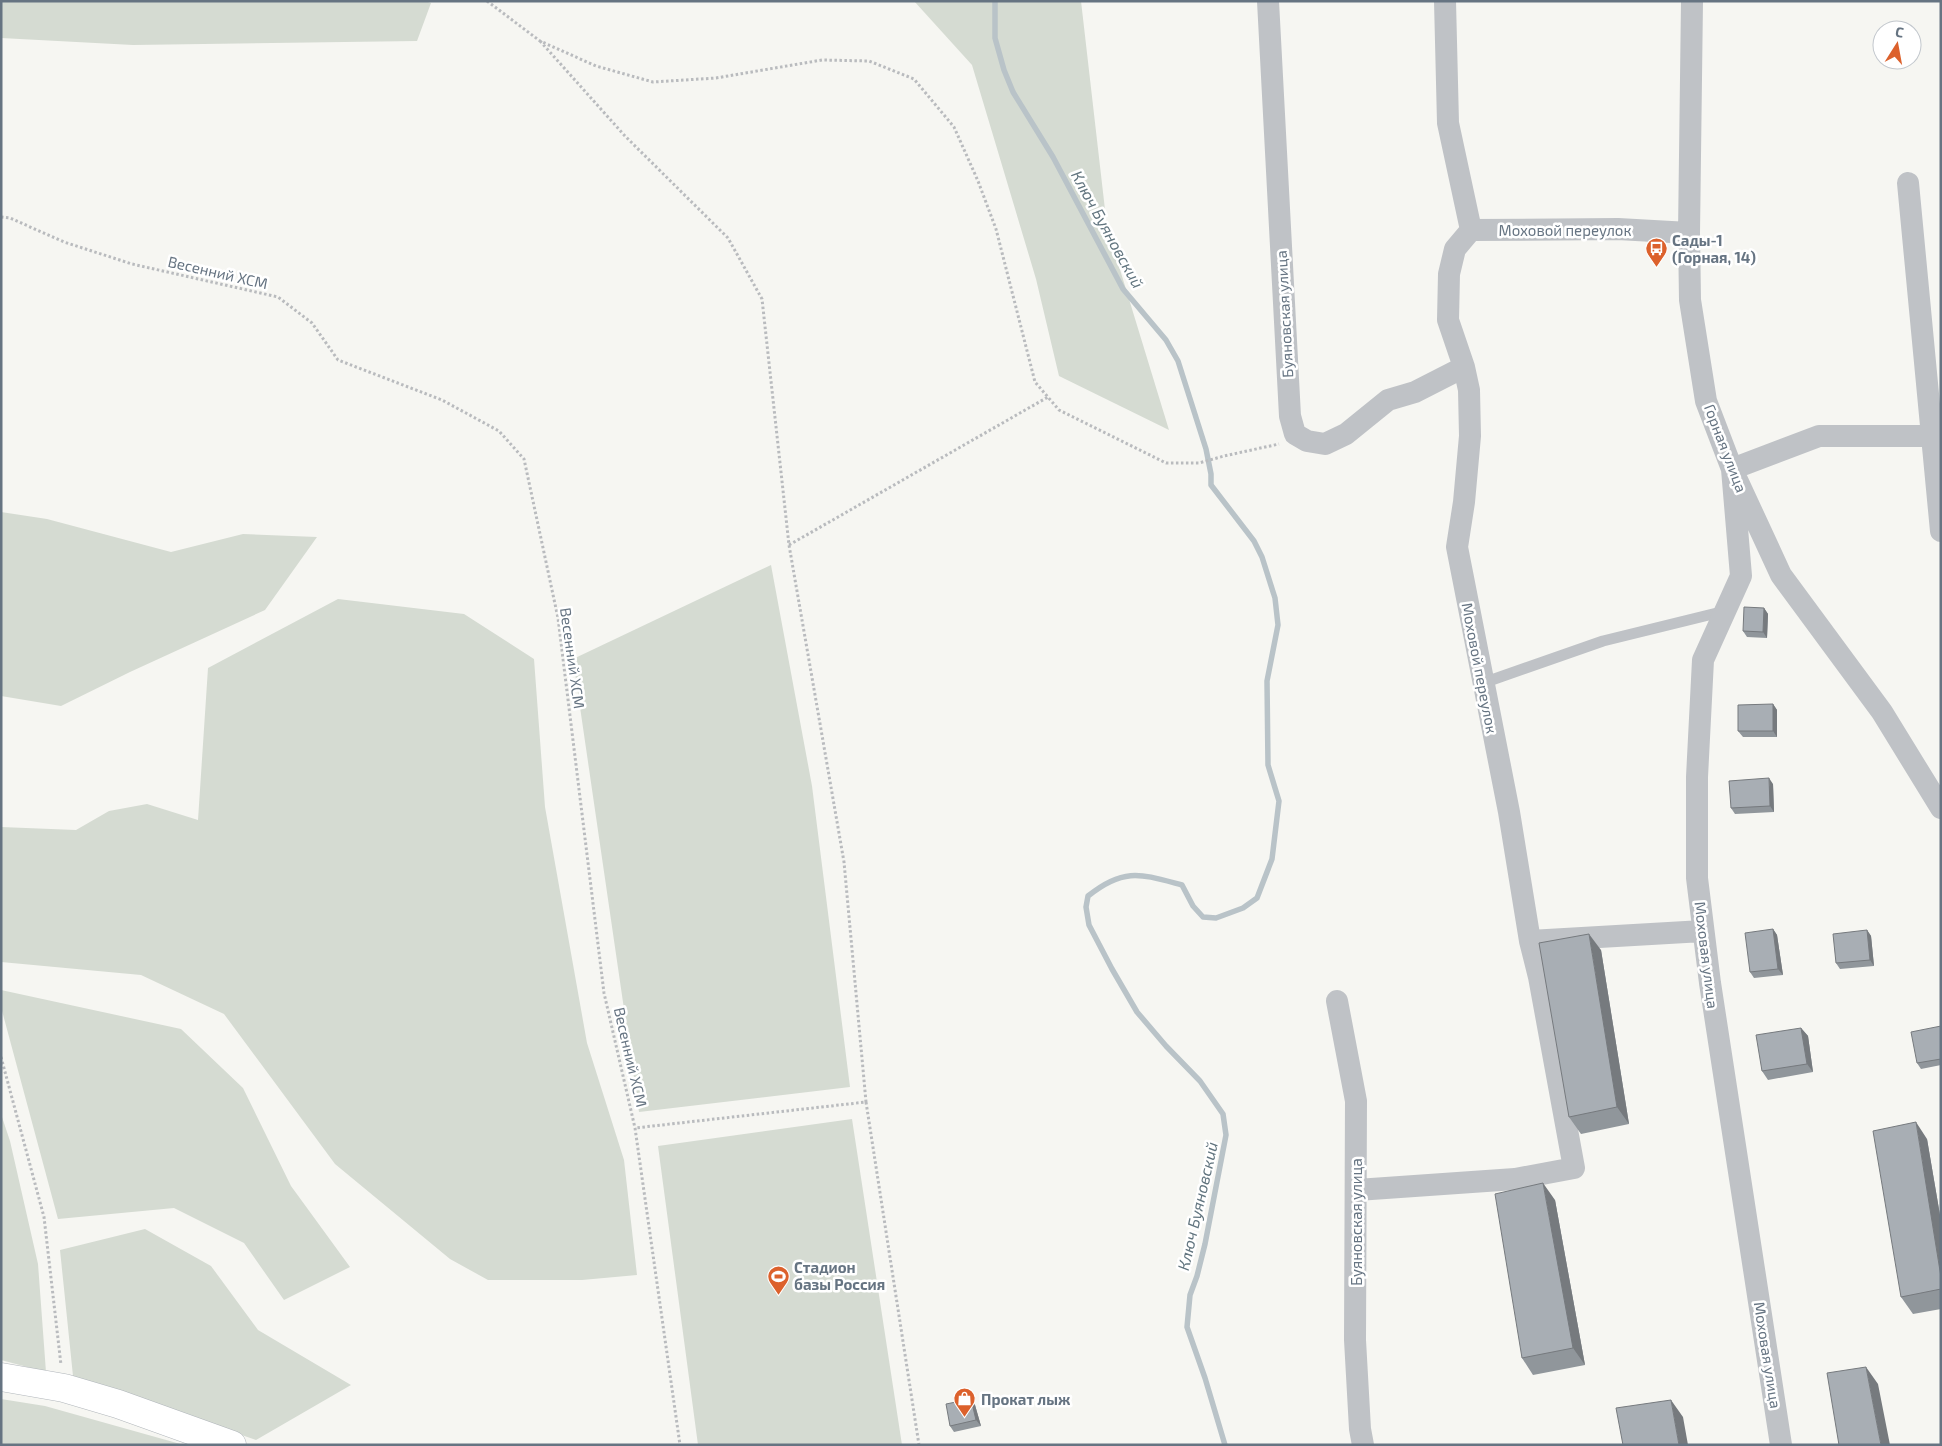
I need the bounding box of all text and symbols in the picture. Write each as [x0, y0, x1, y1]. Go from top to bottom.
north arrow [1872, 20, 1922, 70]
text: С [1894, 23, 1905, 41]
water label: Ключ Буяновский [1068, 167, 1148, 291]
street label: Моховой переулок [1499, 221, 1631, 240]
place label: Сады-1 (Горная, 14) [1672, 231, 1756, 266]
bus stop icon: Сады-1 (Горная, 14) [1644, 237, 1668, 268]
street label: Буяновская улица [1272, 250, 1297, 378]
street label: Весенний ХСМ [166, 252, 270, 292]
street label: Горная улица [1700, 401, 1751, 495]
street label: Моховой переулок [1457, 601, 1502, 735]
street label: Весенний ХСМ [557, 606, 589, 710]
street label: Моховая улица [1690, 900, 1723, 1010]
street label: Весенний ХСМ [611, 1005, 651, 1109]
water label: Ключ Буяновский [1173, 1140, 1221, 1272]
street label: Буяновская улица [1347, 1158, 1366, 1286]
place label: Стадион базы Россия [794, 1258, 885, 1293]
sports icon: Стадион базы Россия [766, 1264, 790, 1295]
street label: Моховая улица [1750, 1300, 1785, 1410]
shop icon: Прокат лыж [953, 1387, 977, 1418]
place label: Прокат лыж [981, 1390, 1071, 1408]

